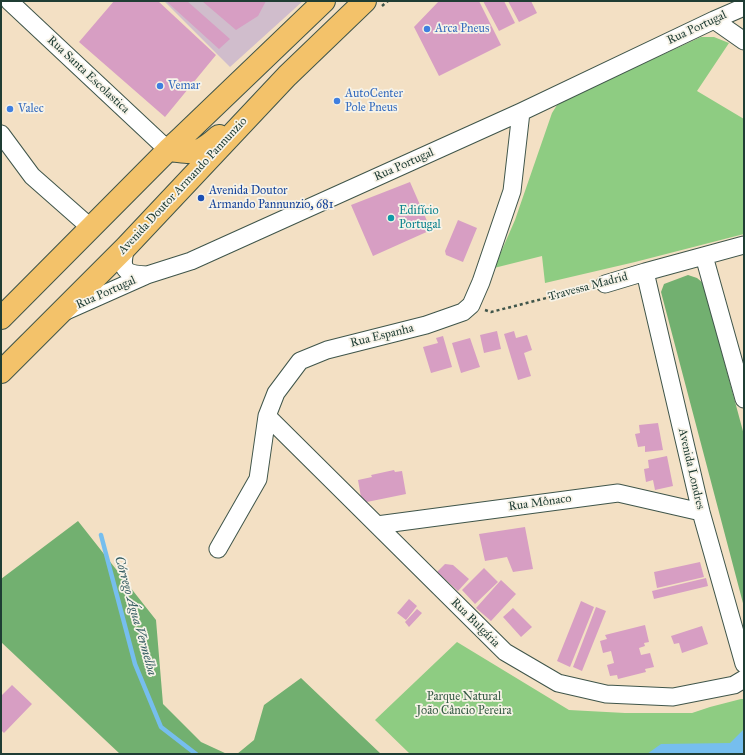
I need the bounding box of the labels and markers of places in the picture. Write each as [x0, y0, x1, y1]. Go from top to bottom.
place label: Arca Pneus [435, 22, 489, 36]
marker: Arca Pneus [422, 24, 432, 34]
place label: Vemar [168, 79, 200, 93]
marker: Vemar [155, 81, 165, 91]
place label: AutoCenter Pole Pneus [345, 87, 403, 115]
marker: AutoCenter Pole Pneus [332, 96, 342, 106]
place label: Valec [18, 102, 44, 116]
marker: Valec [5, 104, 15, 114]
place label: Avenida Doutor Armando Pannunzio, 681 [209, 184, 333, 212]
marker: Avenida Doutor Armando Pannunzio, 681 [196, 193, 206, 203]
place label: Edifício Portugal [399, 204, 441, 232]
marker: Edifício Portugal [386, 213, 396, 223]

